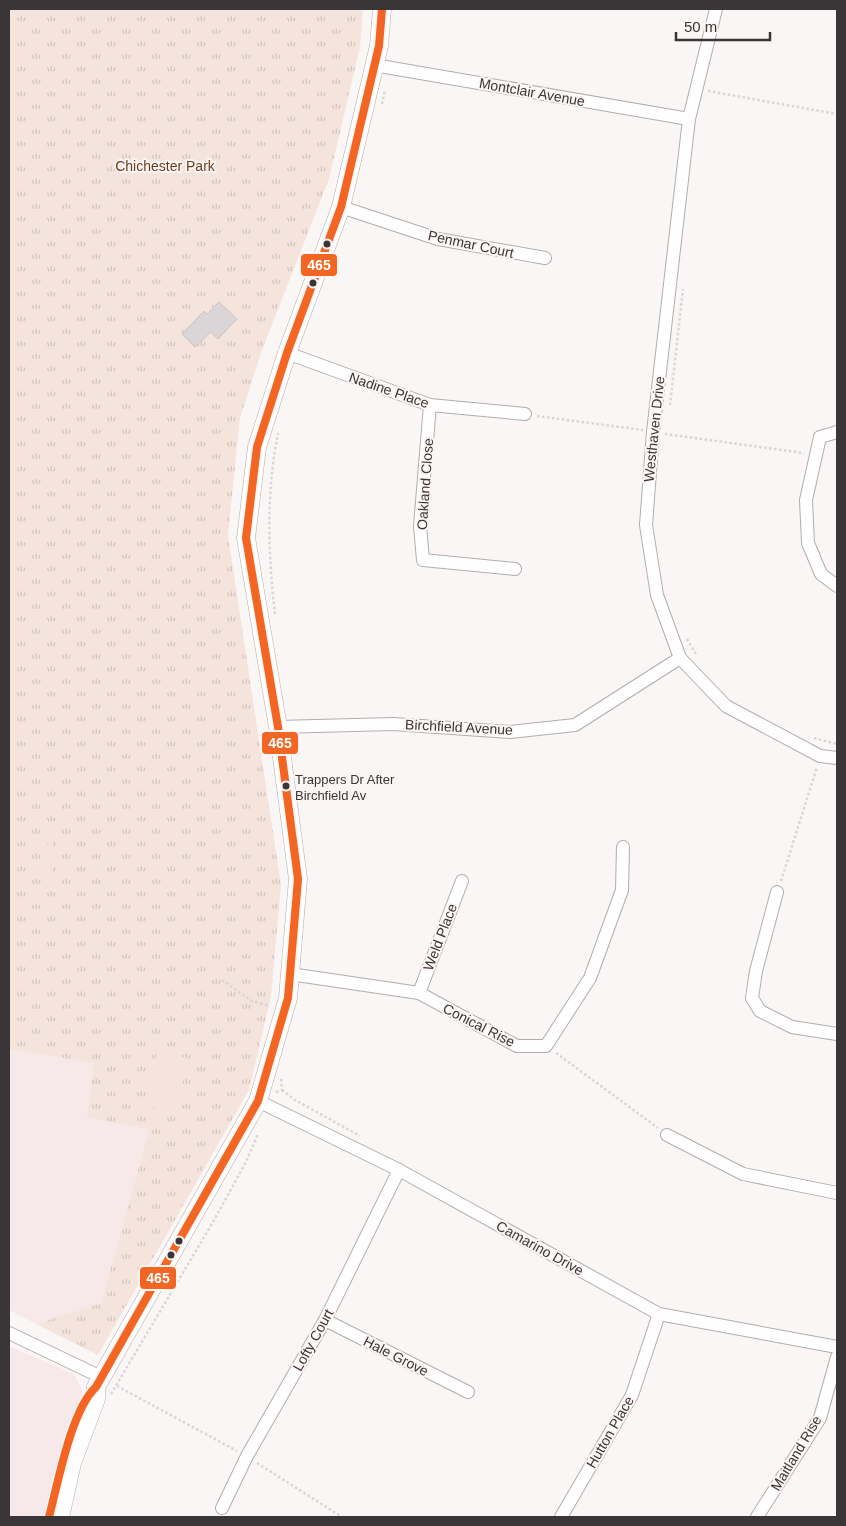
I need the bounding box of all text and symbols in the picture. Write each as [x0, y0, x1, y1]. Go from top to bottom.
scale bar [676, 10, 770, 42]
text: 50 m [684, 18, 717, 35]
street label: Montclair Avenue [478, 75, 586, 109]
park label: Chichester Park [115, 158, 216, 174]
street label: Penmar Court [427, 227, 515, 261]
unlabelled marker [322, 239, 332, 249]
line badge: 465 [300, 253, 338, 277]
text: 465 [307, 257, 331, 273]
unlabelled marker [308, 278, 318, 288]
street label: Nadine Place [347, 369, 431, 411]
street label: Westhaven Drive [640, 375, 668, 483]
street label: Oakland Close [414, 437, 436, 530]
street label: Birchfield Avenue [405, 716, 514, 738]
line badge: 465 [261, 731, 299, 755]
text: 465 [268, 735, 292, 751]
place label: Trappers Dr After Birchfield Av [295, 772, 395, 803]
marker: Trappers Dr After Birchfield Av [281, 781, 291, 791]
street label: Weld Place [420, 901, 460, 973]
street label: Conical Rise [440, 1000, 518, 1050]
street label: Camarino Drive [494, 1217, 587, 1279]
unlabelled marker [174, 1236, 184, 1246]
unlabelled marker [166, 1250, 176, 1260]
line badge: 465 [139, 1266, 177, 1290]
text: 465 [146, 1270, 170, 1286]
street label: Lofty Court [289, 1306, 337, 1374]
street label: Hale Grove [361, 1333, 431, 1379]
street label: Hutton Place [583, 1393, 637, 1471]
street label: Maitland Rise [767, 1412, 825, 1493]

